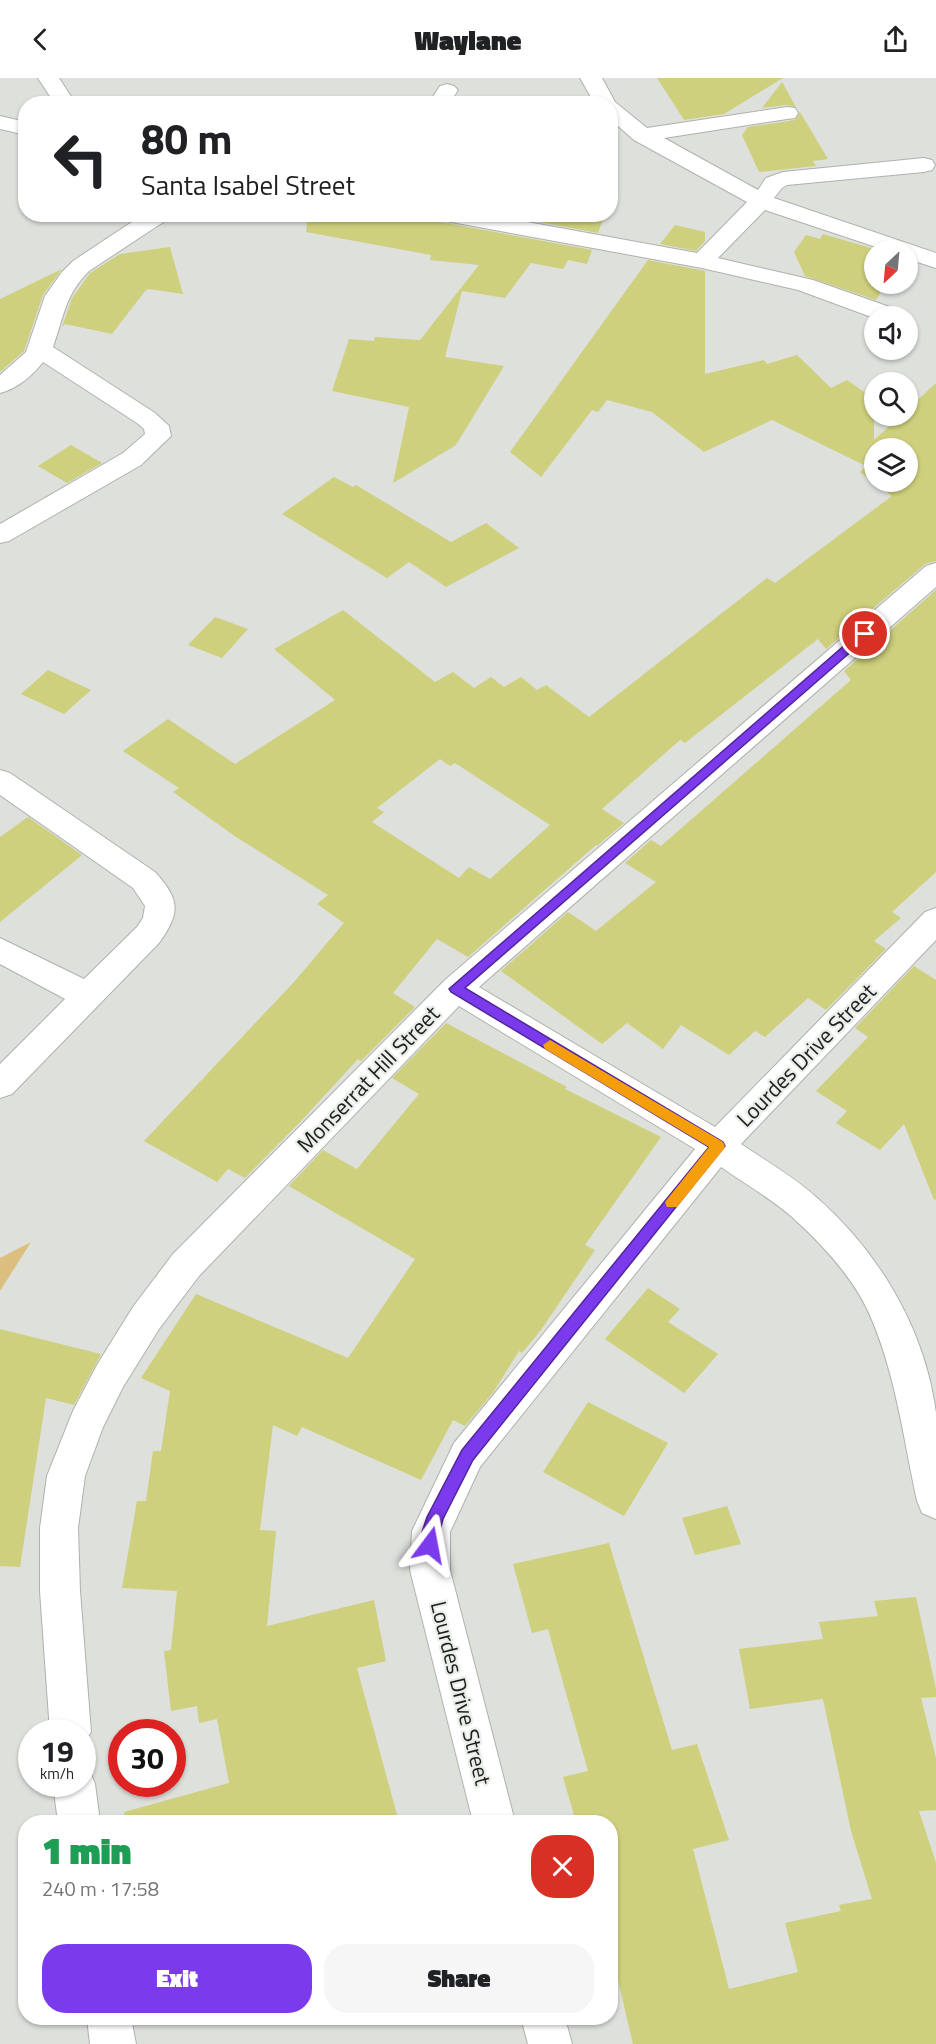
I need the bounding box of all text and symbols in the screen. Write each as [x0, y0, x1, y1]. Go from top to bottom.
text: Waylane [415, 19, 521, 60]
icon: back [24, 23, 57, 56]
icon: share [879, 23, 912, 56]
text: 80 m [141, 106, 233, 170]
icon: left [42, 120, 120, 198]
text: Santa Isabel Street [141, 164, 355, 205]
north arrow [864, 240, 918, 294]
map controls [864, 240, 918, 492]
button: sound [864, 306, 918, 360]
button: search [864, 372, 918, 426]
button: layers [864, 438, 918, 492]
pin [839, 608, 890, 659]
icon: arrive [848, 617, 881, 650]
street label: Lourdes Drive Street [728, 975, 884, 1135]
street label: Monserrat Hill Street [289, 997, 448, 1160]
position arrow [398, 1513, 462, 1577]
street label: Lourdes Drive Street [422, 1597, 500, 1789]
speed limit sign: 30 [108, 1719, 186, 1797]
text: 19 [40, 1728, 74, 1774]
text: km/h [40, 1762, 74, 1785]
text: 1 min [42, 1823, 131, 1878]
button: close [531, 1835, 594, 1898]
text: 240 m · 17:58 [42, 1873, 159, 1904]
button: Exit [42, 1944, 312, 2013]
button: Share [324, 1944, 594, 2013]

